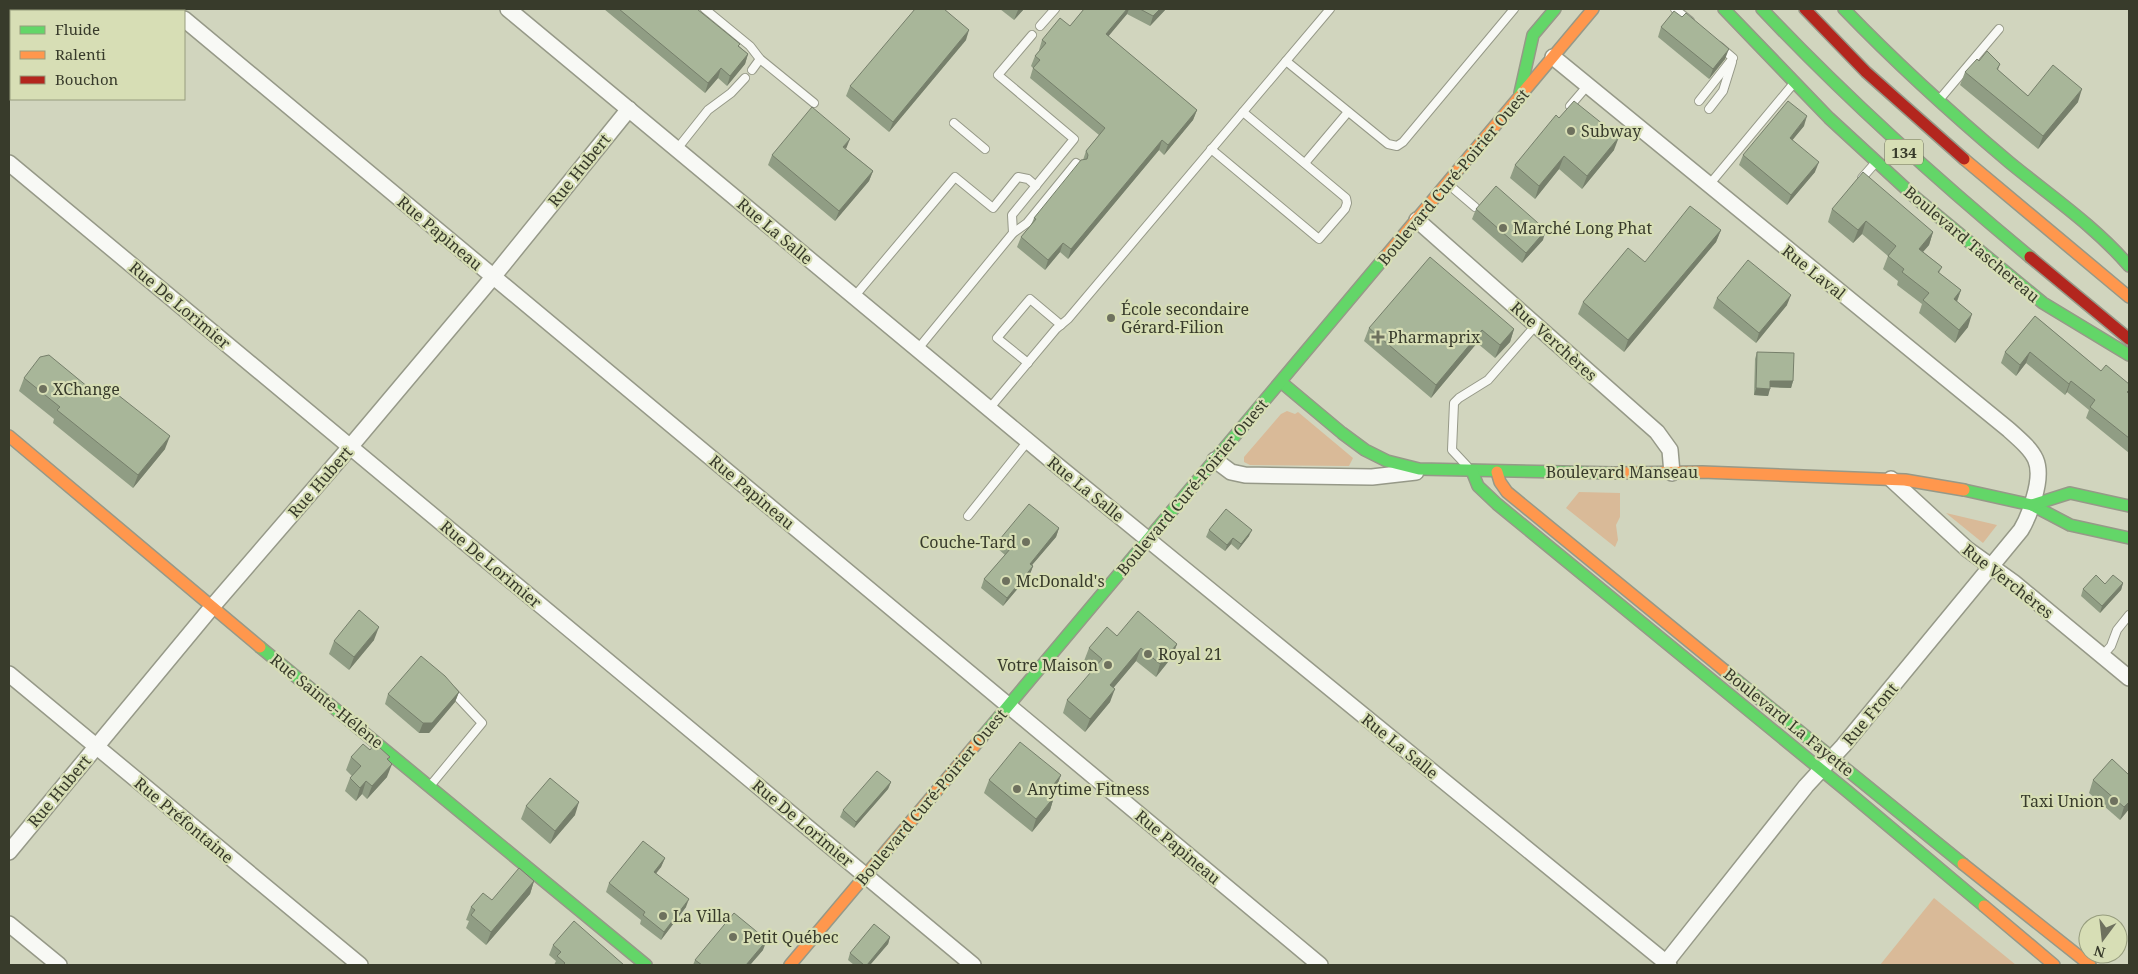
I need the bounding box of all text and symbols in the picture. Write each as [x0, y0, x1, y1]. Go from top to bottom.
legend [10, 10, 185, 100]
text: Fluide [55, 19, 100, 39]
text: Ralenti [55, 44, 106, 64]
text: Bouchon [55, 69, 119, 89]
street label: Boulevard Curé-Poirier Ouest [1372, 84, 1534, 270]
place label: Subway [1581, 120, 1642, 142]
marker: Subway [1565, 125, 1577, 137]
street label: Rue Hubert [543, 129, 615, 211]
road number: 134 [1885, 140, 1923, 164]
street label: Boulevard Taschereau [1900, 181, 2044, 307]
street label: Rue Papineau [393, 191, 487, 275]
street label: Rue La Salle [732, 193, 818, 269]
place label: Marché Long Phat [1513, 217, 1652, 239]
marker: Marché Long Phat [1497, 222, 1509, 234]
street label: Rue Laval [1778, 240, 1850, 304]
street label: Rue De Lorimier [125, 256, 236, 354]
street label: Rue Verchères [1506, 296, 1602, 386]
place label: École secondaire Gérard-Filion [1121, 298, 1249, 338]
marker: École secondaire Gérard-Filion [1105, 312, 1117, 324]
place label: Pharmaprix [1388, 326, 1481, 348]
marker: Pharmaprix [1372, 331, 1384, 343]
place label: XChange [53, 378, 120, 400]
marker: XChange [37, 383, 49, 395]
street label: Boulevard Curé-Poirier Ouest [1111, 394, 1273, 580]
street label: Rue Hubert [283, 441, 357, 522]
street label: Rue Papineau [705, 450, 799, 534]
street label: Rue La Salle [1043, 451, 1129, 527]
street label: Boulevard Manseau [1546, 461, 1698, 483]
street label: Rue De Lorimier [436, 515, 547, 613]
place label: Couche-Tard [920, 531, 1016, 553]
marker: Couche-Tard [1020, 536, 1032, 548]
street label: Rue Verchères [1958, 539, 2058, 623]
place label: McDonald's [1016, 570, 1105, 592]
marker: McDonald's [1000, 575, 1012, 587]
place label: Royal 21 [1158, 643, 1222, 665]
marker: Royal 21 [1142, 648, 1154, 660]
street label: Rue Sainte-Hélène [266, 649, 388, 753]
place label: Votre Maison [997, 654, 1098, 676]
marker: Votre Maison [1102, 659, 1114, 671]
street label: Boulevard La Fayette [1719, 663, 1859, 781]
street label: Rue Front [1837, 678, 1903, 750]
street label: Boulevard Curé-Poirier Ouest [850, 704, 1012, 890]
street label: Rue La Salle [1357, 708, 1443, 784]
street label: Rue Hubert [22, 750, 96, 832]
street label: Rue Préfontaine [130, 772, 238, 868]
street label: Rue De Lorimier [748, 774, 859, 872]
place label: Anytime Fitness [1027, 778, 1149, 800]
marker: Anytime Fitness [1011, 783, 1023, 795]
place label: Taxi Union [2021, 790, 2104, 812]
marker: Taxi Union [2108, 795, 2120, 807]
street label: Rue Papineau [1131, 805, 1225, 889]
place label: La Villa [673, 905, 731, 927]
marker: La Villa [657, 910, 669, 922]
north arrow [2078, 914, 2128, 964]
place label: Petit Québec [743, 926, 839, 948]
marker: Petit Québec [727, 931, 739, 943]
text: N [2092, 941, 2107, 963]

